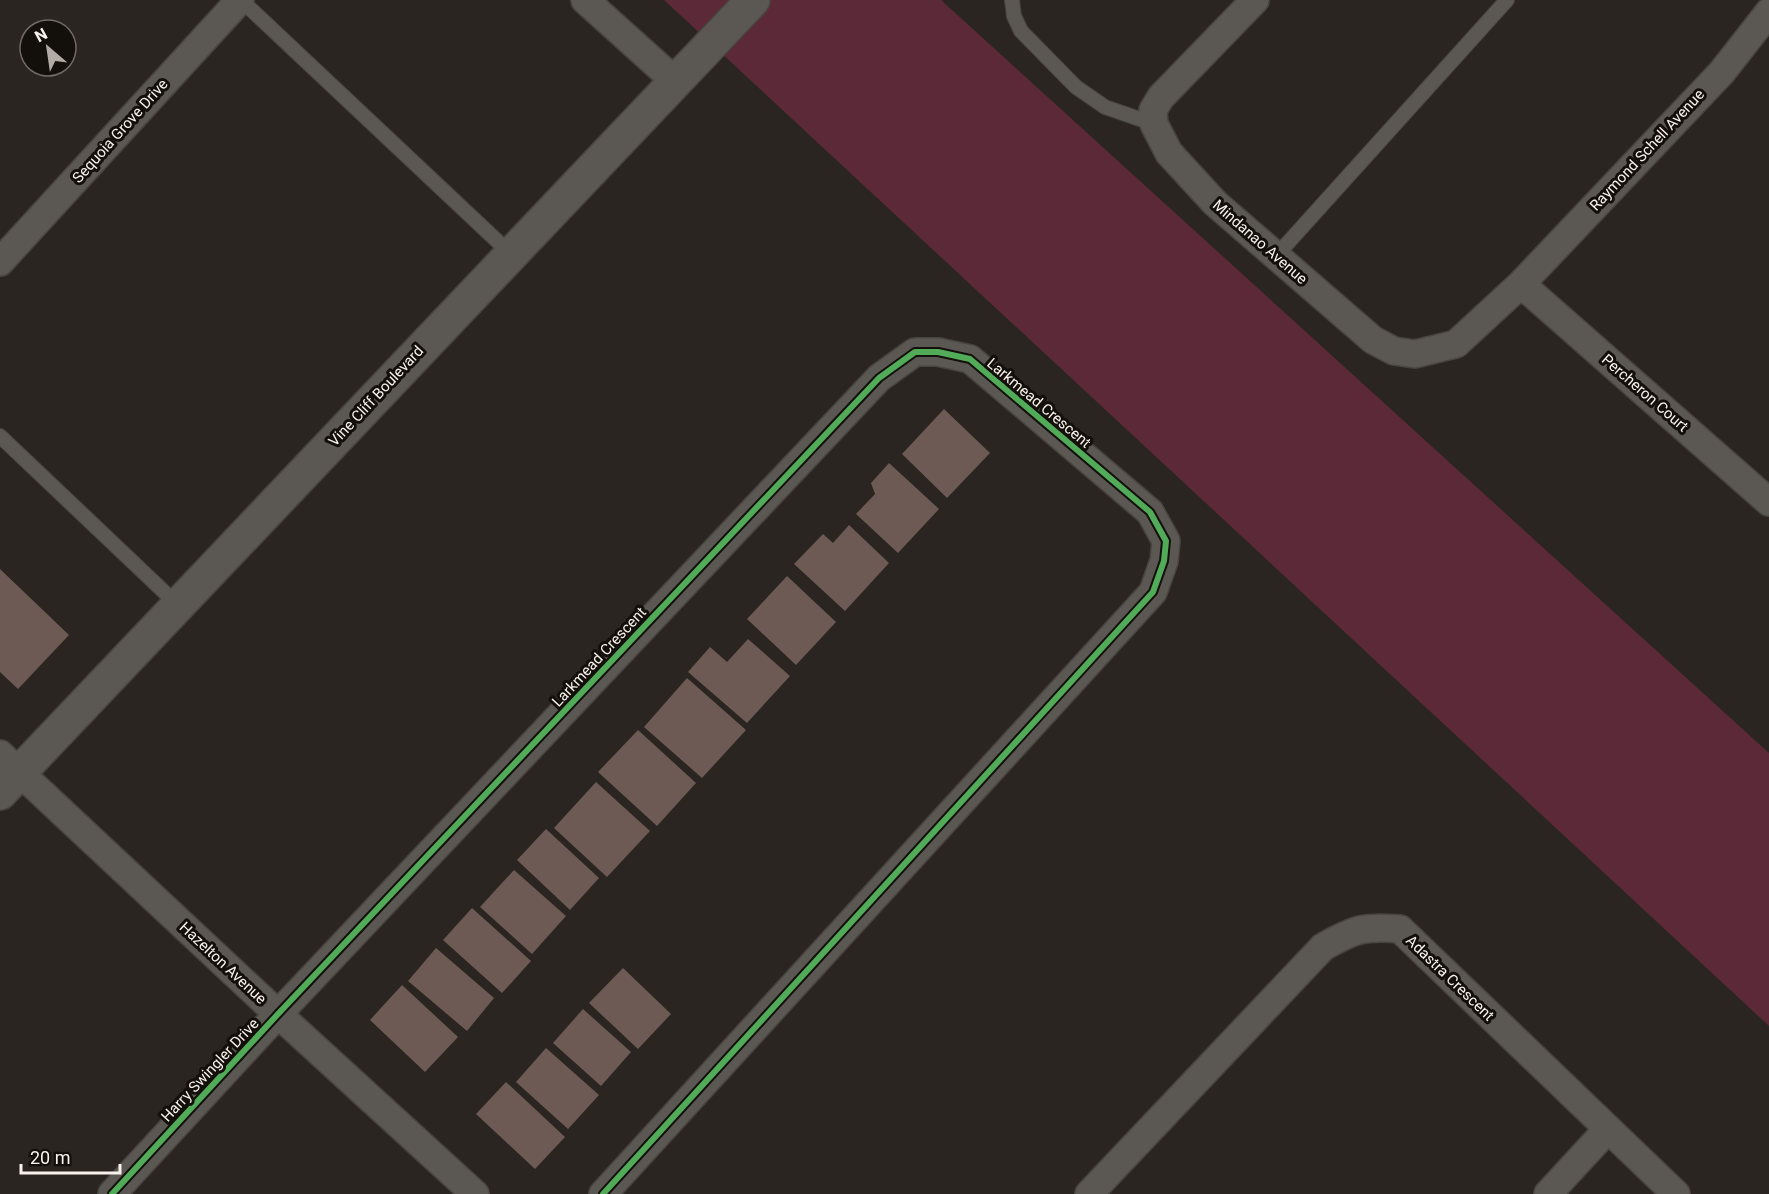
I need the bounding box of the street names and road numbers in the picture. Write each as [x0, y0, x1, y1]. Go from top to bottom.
street label: Sequoia Grove Drive [69, 75, 172, 187]
street label: Raymond Schell Avenue [1586, 85, 1708, 215]
street label: Mindanao Avenue [1209, 196, 1311, 288]
street label: Vine Cliff Boulevard [325, 342, 427, 450]
street label: Percheron Court [1598, 351, 1692, 436]
street label: Larkmead Crescent [984, 354, 1095, 452]
street label: Larkmead Crescent [548, 603, 650, 711]
street label: Hazelton Avenue [176, 918, 270, 1008]
street label: Adastra Crescent [1402, 932, 1498, 1025]
street label: Harry Swingler Drive [158, 1015, 263, 1125]

